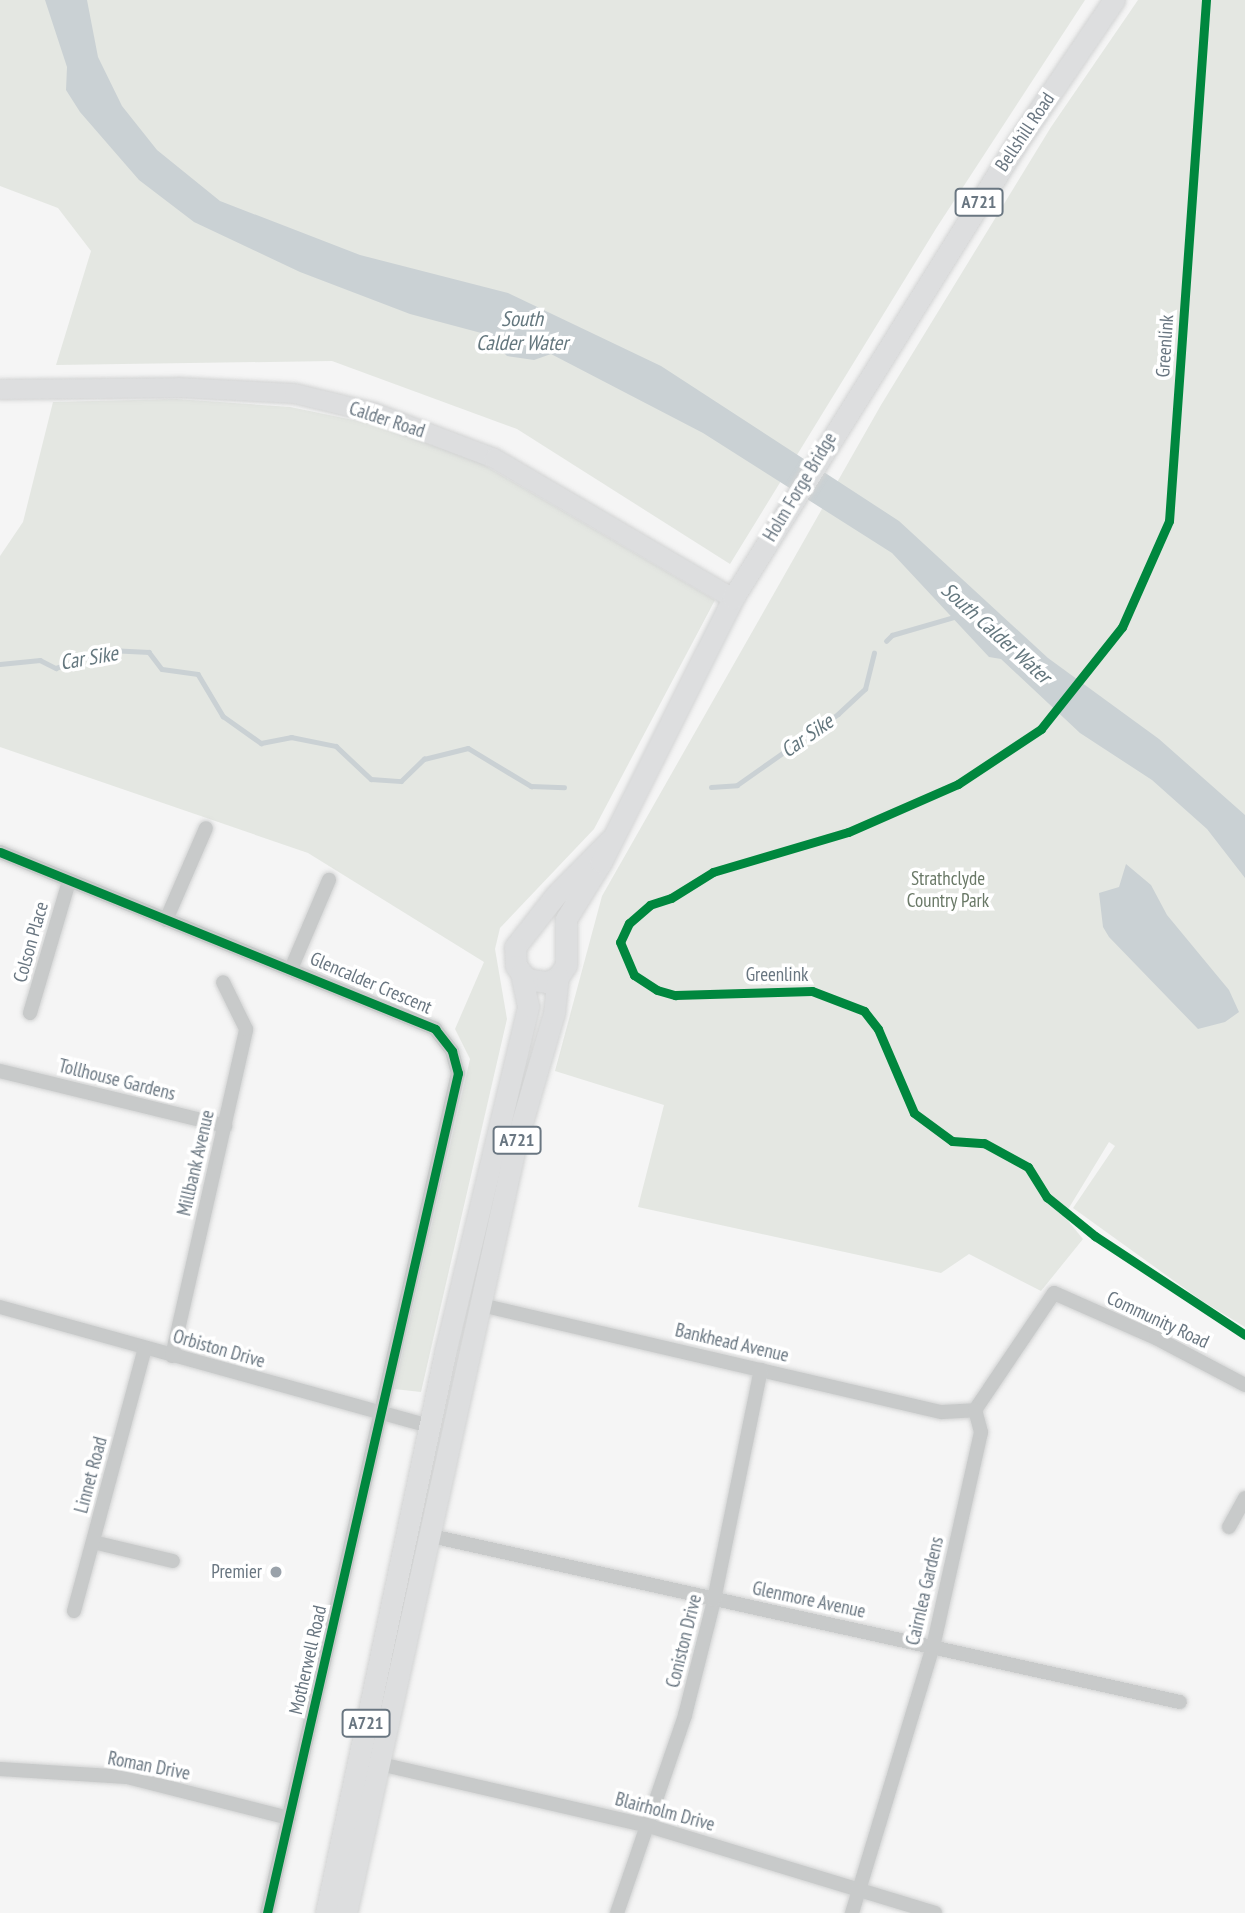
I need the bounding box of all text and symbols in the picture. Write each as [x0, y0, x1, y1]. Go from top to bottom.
street label: Bellshill Road [990, 88, 1060, 176]
road number: A721 [954, 188, 1004, 216]
water label: South Calder Water [476, 306, 568, 356]
street label: Greenlink [1151, 314, 1179, 378]
street label: Calder Road [346, 397, 428, 443]
street label: Holm Forge Bridge [759, 428, 841, 546]
water label: South Calder Water [936, 577, 1056, 689]
water label: Car Sike [58, 641, 120, 675]
water label: Car Sike [776, 709, 838, 763]
park label: Strathclyde Country Park [907, 868, 989, 912]
street label: Colson Place [9, 899, 53, 985]
street label: Glencalder Crescent [307, 947, 435, 1019]
street label: Greenlink [746, 964, 808, 986]
street label: Tollhouse Gardens [56, 1054, 178, 1106]
street label: Millbank Avenue [173, 1107, 219, 1219]
road number: A721 [492, 1126, 542, 1154]
street label: Community Road [1103, 1286, 1213, 1354]
street label: Bankhead Avenue [673, 1319, 791, 1367]
street label: Orbiston Drive [170, 1325, 268, 1373]
street label: Linnet Road [70, 1434, 112, 1516]
street label: Cairnlea Gardens [901, 1535, 949, 1647]
place label: Premier [211, 1561, 262, 1583]
marker: Premier [268, 1564, 284, 1580]
street label: Glenmore Avenue [750, 1577, 868, 1623]
street label: Coniston Drive [661, 1592, 707, 1690]
street label: Motherwell Road [284, 1603, 332, 1717]
road number: A721 [342, 1708, 390, 1738]
street label: Roman Drive [106, 1747, 192, 1785]
street label: Blairholm Drive [613, 1788, 717, 1836]

